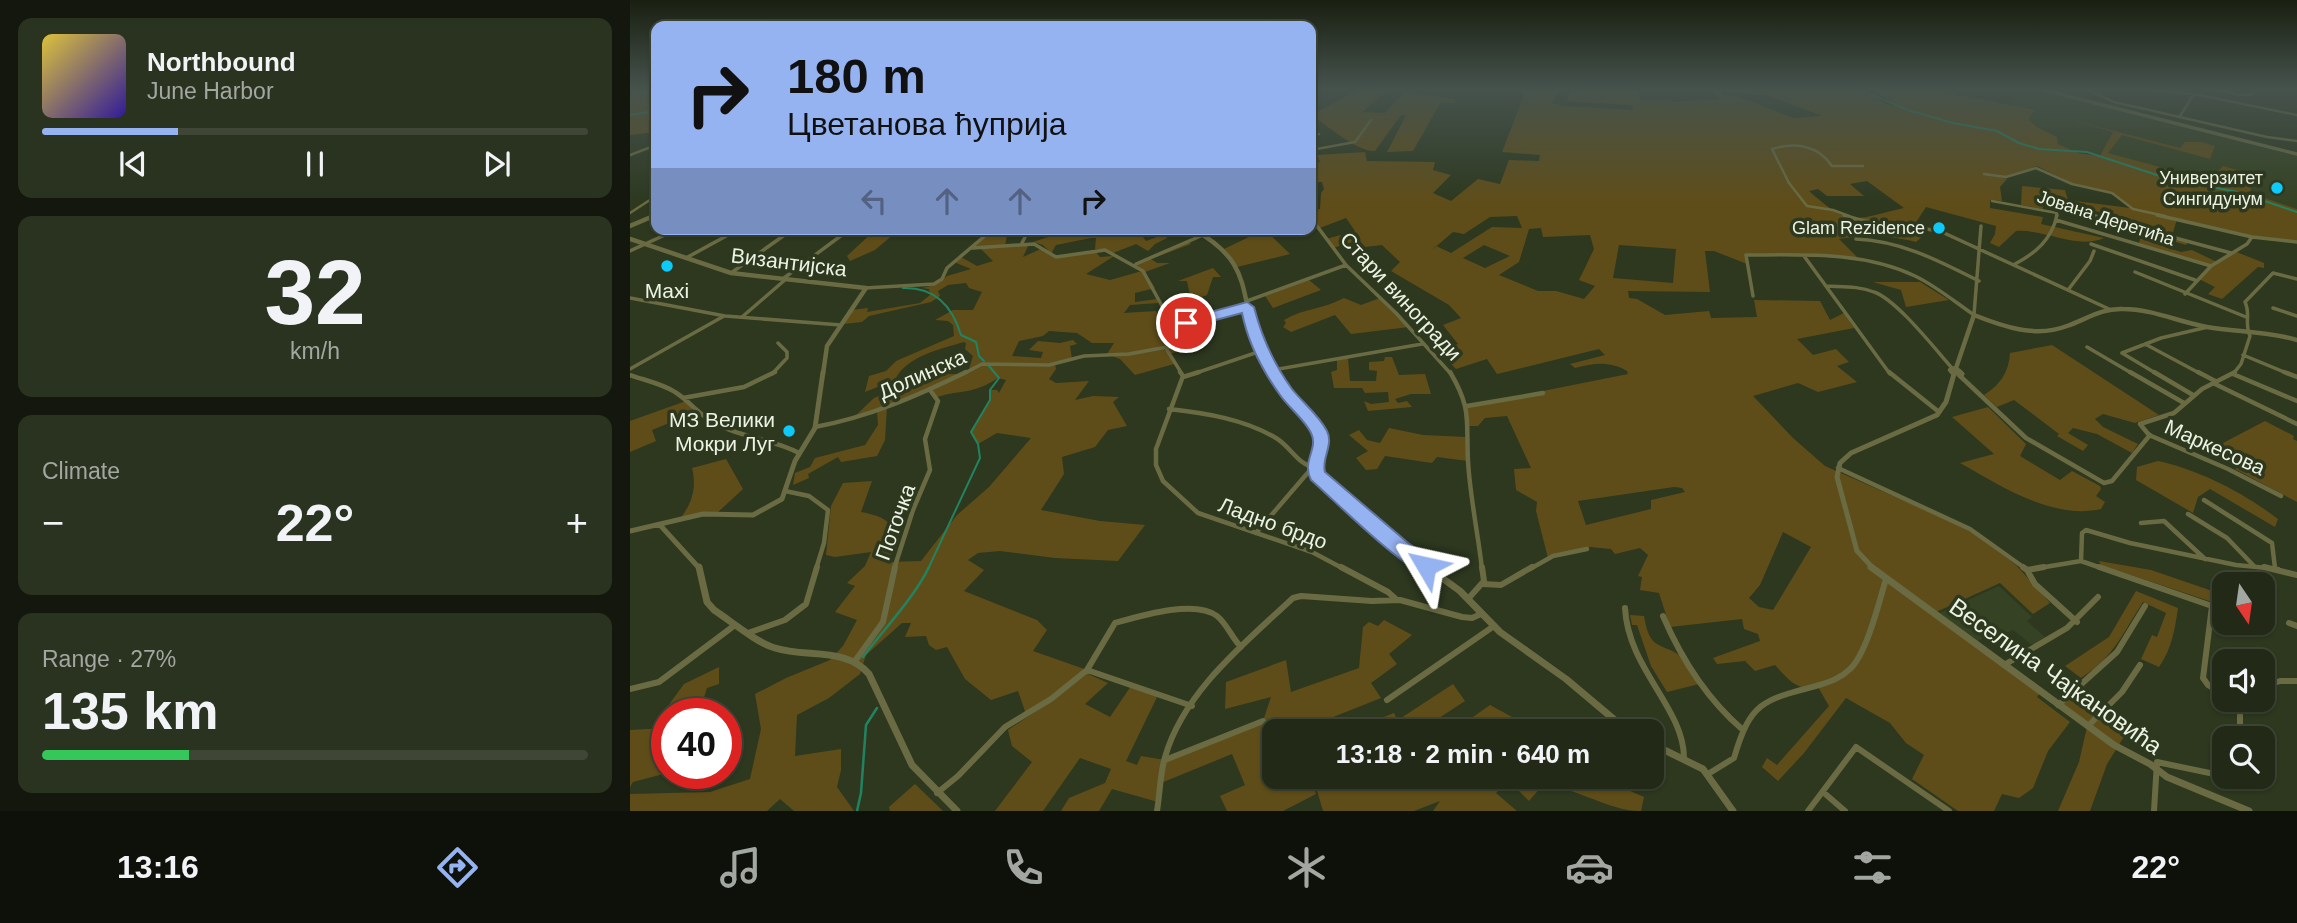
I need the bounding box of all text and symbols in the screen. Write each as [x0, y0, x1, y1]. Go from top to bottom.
text: Northbound [147, 47, 296, 77]
icon: right [672, 49, 763, 140]
text: 180 m [787, 49, 926, 103]
text: June Harbor [147, 78, 274, 104]
text: Цветанова ћуприја [787, 106, 1067, 142]
icon: previous [114, 145, 152, 183]
icon: pause [296, 145, 334, 183]
icon: next [478, 145, 516, 183]
place label: Универзитет Сингидунум [2159, 168, 2263, 209]
marker: Универзитет Сингидунум [2269, 180, 2285, 196]
icon: left [855, 182, 893, 220]
icon: ahead [928, 182, 966, 220]
icon: ahead [1001, 182, 1039, 220]
icon: right [1074, 182, 1112, 220]
street label: Јована Деретића [2035, 186, 2178, 250]
place label: Glam Rezidence [1792, 218, 1925, 238]
marker: Glam Rezidence [1931, 220, 1947, 236]
street label: Стари виногради [1336, 227, 1466, 365]
text: 32 [264, 242, 366, 343]
street label: Византијска [730, 243, 849, 281]
marker: Maxi [659, 258, 675, 274]
place label: Maxi [645, 279, 689, 302]
pin [1156, 293, 1216, 353]
icon: arrive [1167, 304, 1205, 342]
text: km/h [290, 338, 340, 364]
street label: Долинска [875, 344, 969, 403]
place label: МЗ Велики Мокри Луг [669, 408, 775, 455]
street label: Маркесова [2161, 415, 2269, 479]
marker: МЗ Велики Мокри Луг [781, 423, 797, 439]
text: Climate [42, 458, 120, 484]
street label: Поточка [871, 481, 919, 563]
street label: Ладно брдо [1216, 493, 1330, 553]
text: 22° [276, 494, 354, 552]
text: − [42, 502, 64, 544]
text: + [566, 502, 588, 544]
position arrow [1389, 529, 1463, 603]
north arrow [2212, 572, 2275, 635]
map controls [2212, 572, 2275, 789]
street label: Веселина Чајкановића [1945, 592, 2168, 760]
text: Range · 27% [42, 646, 176, 672]
button: sound [2212, 649, 2275, 712]
text: 135 km [42, 682, 218, 740]
speed limit sign: 40 [651, 698, 742, 789]
button: search [2212, 726, 2275, 789]
text: 13:18 · 2 min · 640 m [1336, 739, 1590, 769]
icon: directions [433, 843, 482, 892]
icon: music [716, 843, 765, 892]
icon: phone [999, 843, 1048, 892]
icon: climate [1282, 843, 1331, 892]
icon: car [1565, 843, 1614, 892]
icon: filters [1848, 843, 1897, 892]
text: 13:16 [117, 849, 199, 885]
text: 22° [2132, 849, 2180, 885]

